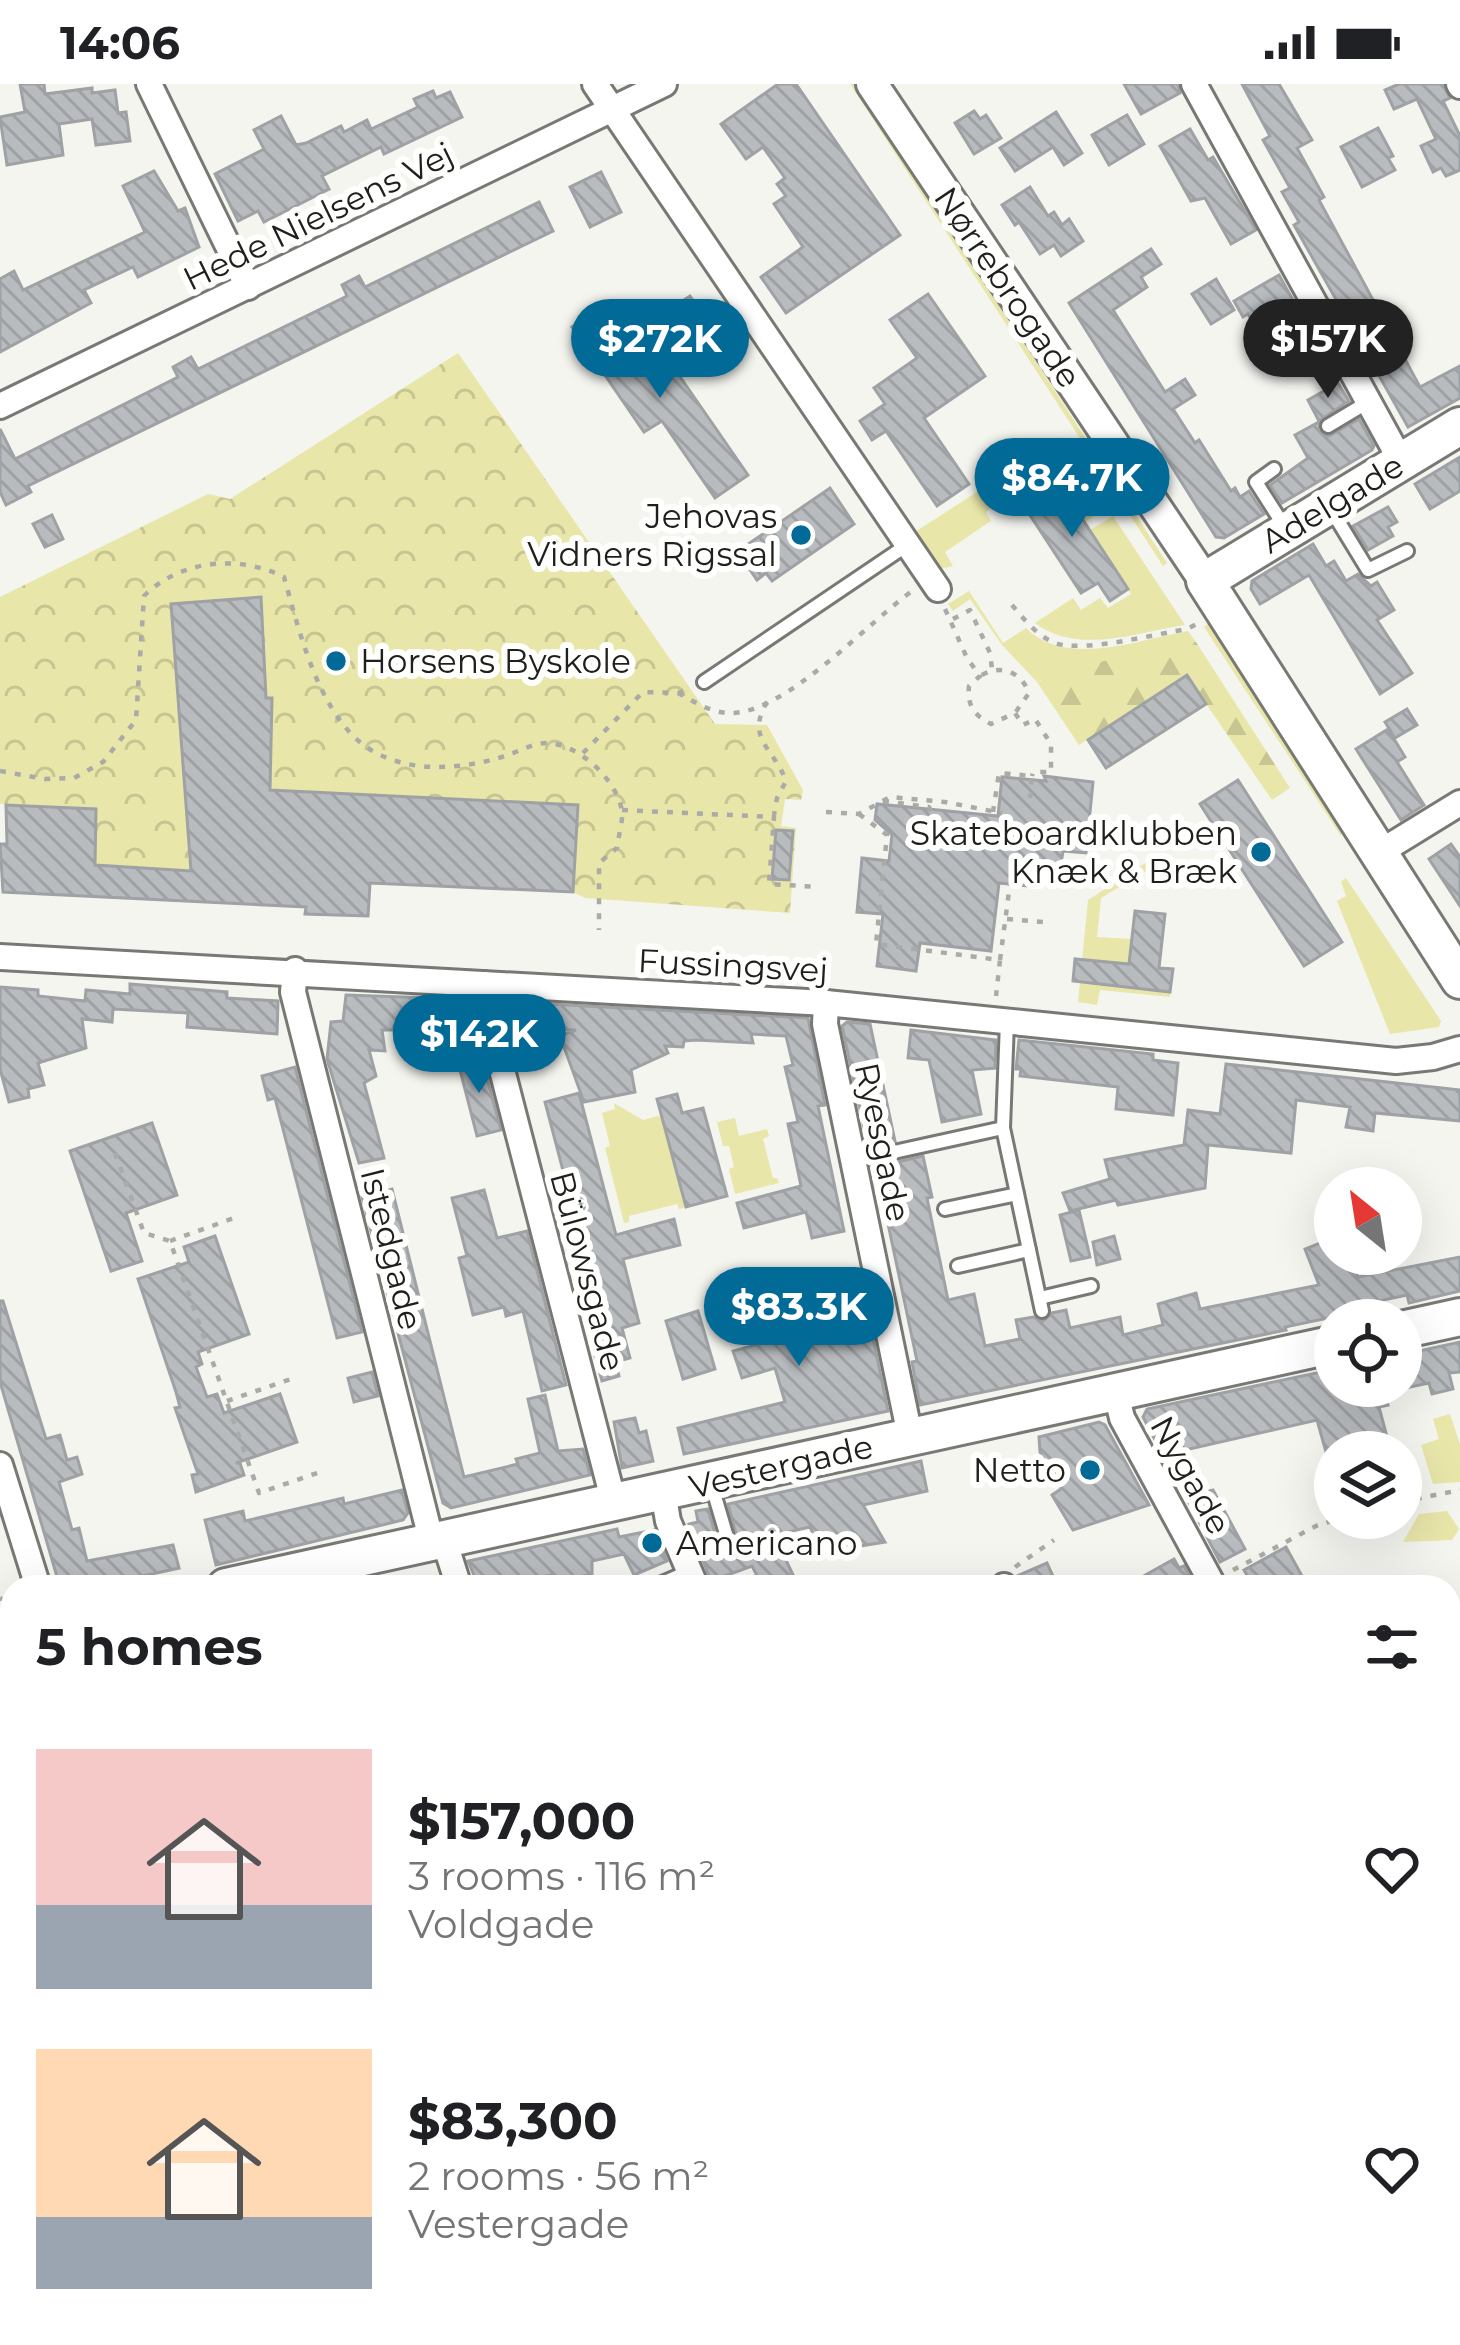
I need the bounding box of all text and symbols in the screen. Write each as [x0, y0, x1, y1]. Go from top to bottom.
text: 14:06 [60, 15, 180, 70]
street label: Hede Nielsens Vej [177, 133, 459, 299]
street label: Nørrebrogade [926, 179, 1090, 395]
pin: $272K [576, 299, 744, 401]
pin: $157K [1244, 299, 1412, 401]
text: $272K [598, 314, 722, 362]
text: $157K [1270, 314, 1386, 362]
pin: $84.7K [974, 438, 1170, 540]
street label: Adelgade [1254, 445, 1410, 561]
text: $84.7K [1002, 453, 1142, 501]
place label: Jehovas Vidners Rigssal [527, 496, 777, 574]
marker: Jehovas Vidners Rigssal [788, 522, 814, 548]
place label: Horsens Byskole [360, 641, 631, 681]
marker: Horsens Byskole [323, 648, 349, 674]
place label: Skateboardklubben Knæk & Bræk [910, 813, 1237, 891]
marker: Skateboardklubben Knæk & Bræk [1248, 839, 1274, 865]
street label: Fussingsvej [637, 940, 829, 990]
pin: $142K [395, 994, 563, 1096]
text: $142K [420, 1009, 538, 1057]
street label: Ryesgade [847, 1059, 919, 1225]
street label: Istedgade [353, 1164, 431, 1334]
street label: Bülowsgade [542, 1167, 634, 1375]
north arrow [1314, 1167, 1422, 1275]
map controls [1314, 1167, 1422, 1539]
pin: $83.3K [701, 1267, 897, 1369]
text: $83.3K [731, 1282, 867, 1330]
button: locate [1314, 1299, 1422, 1407]
street label: Nygade [1142, 1409, 1240, 1541]
street label: Vestergade [685, 1425, 877, 1507]
button: layers [1314, 1431, 1422, 1539]
place label: Netto [973, 1450, 1066, 1490]
marker: Netto [1077, 1457, 1103, 1483]
place label: Americano [676, 1523, 858, 1563]
marker: Americano [639, 1530, 665, 1556]
icon: filters [1359, 1614, 1425, 1680]
text: 5 homes [36, 1616, 263, 1678]
text: $157,000 [408, 1790, 635, 1852]
icon: home [132, 1797, 276, 1941]
icon: heart [1359, 1836, 1425, 1902]
text: 3 rooms · 116 m² [408, 1852, 715, 1900]
text: Voldgade [408, 1900, 594, 1948]
text: $83,300 [408, 2090, 618, 2152]
icon: home [132, 2097, 276, 2241]
icon: heart [1359, 2136, 1425, 2202]
text: 2 rooms · 56 m² [408, 2152, 709, 2200]
text: Vestergade [408, 2200, 629, 2248]

